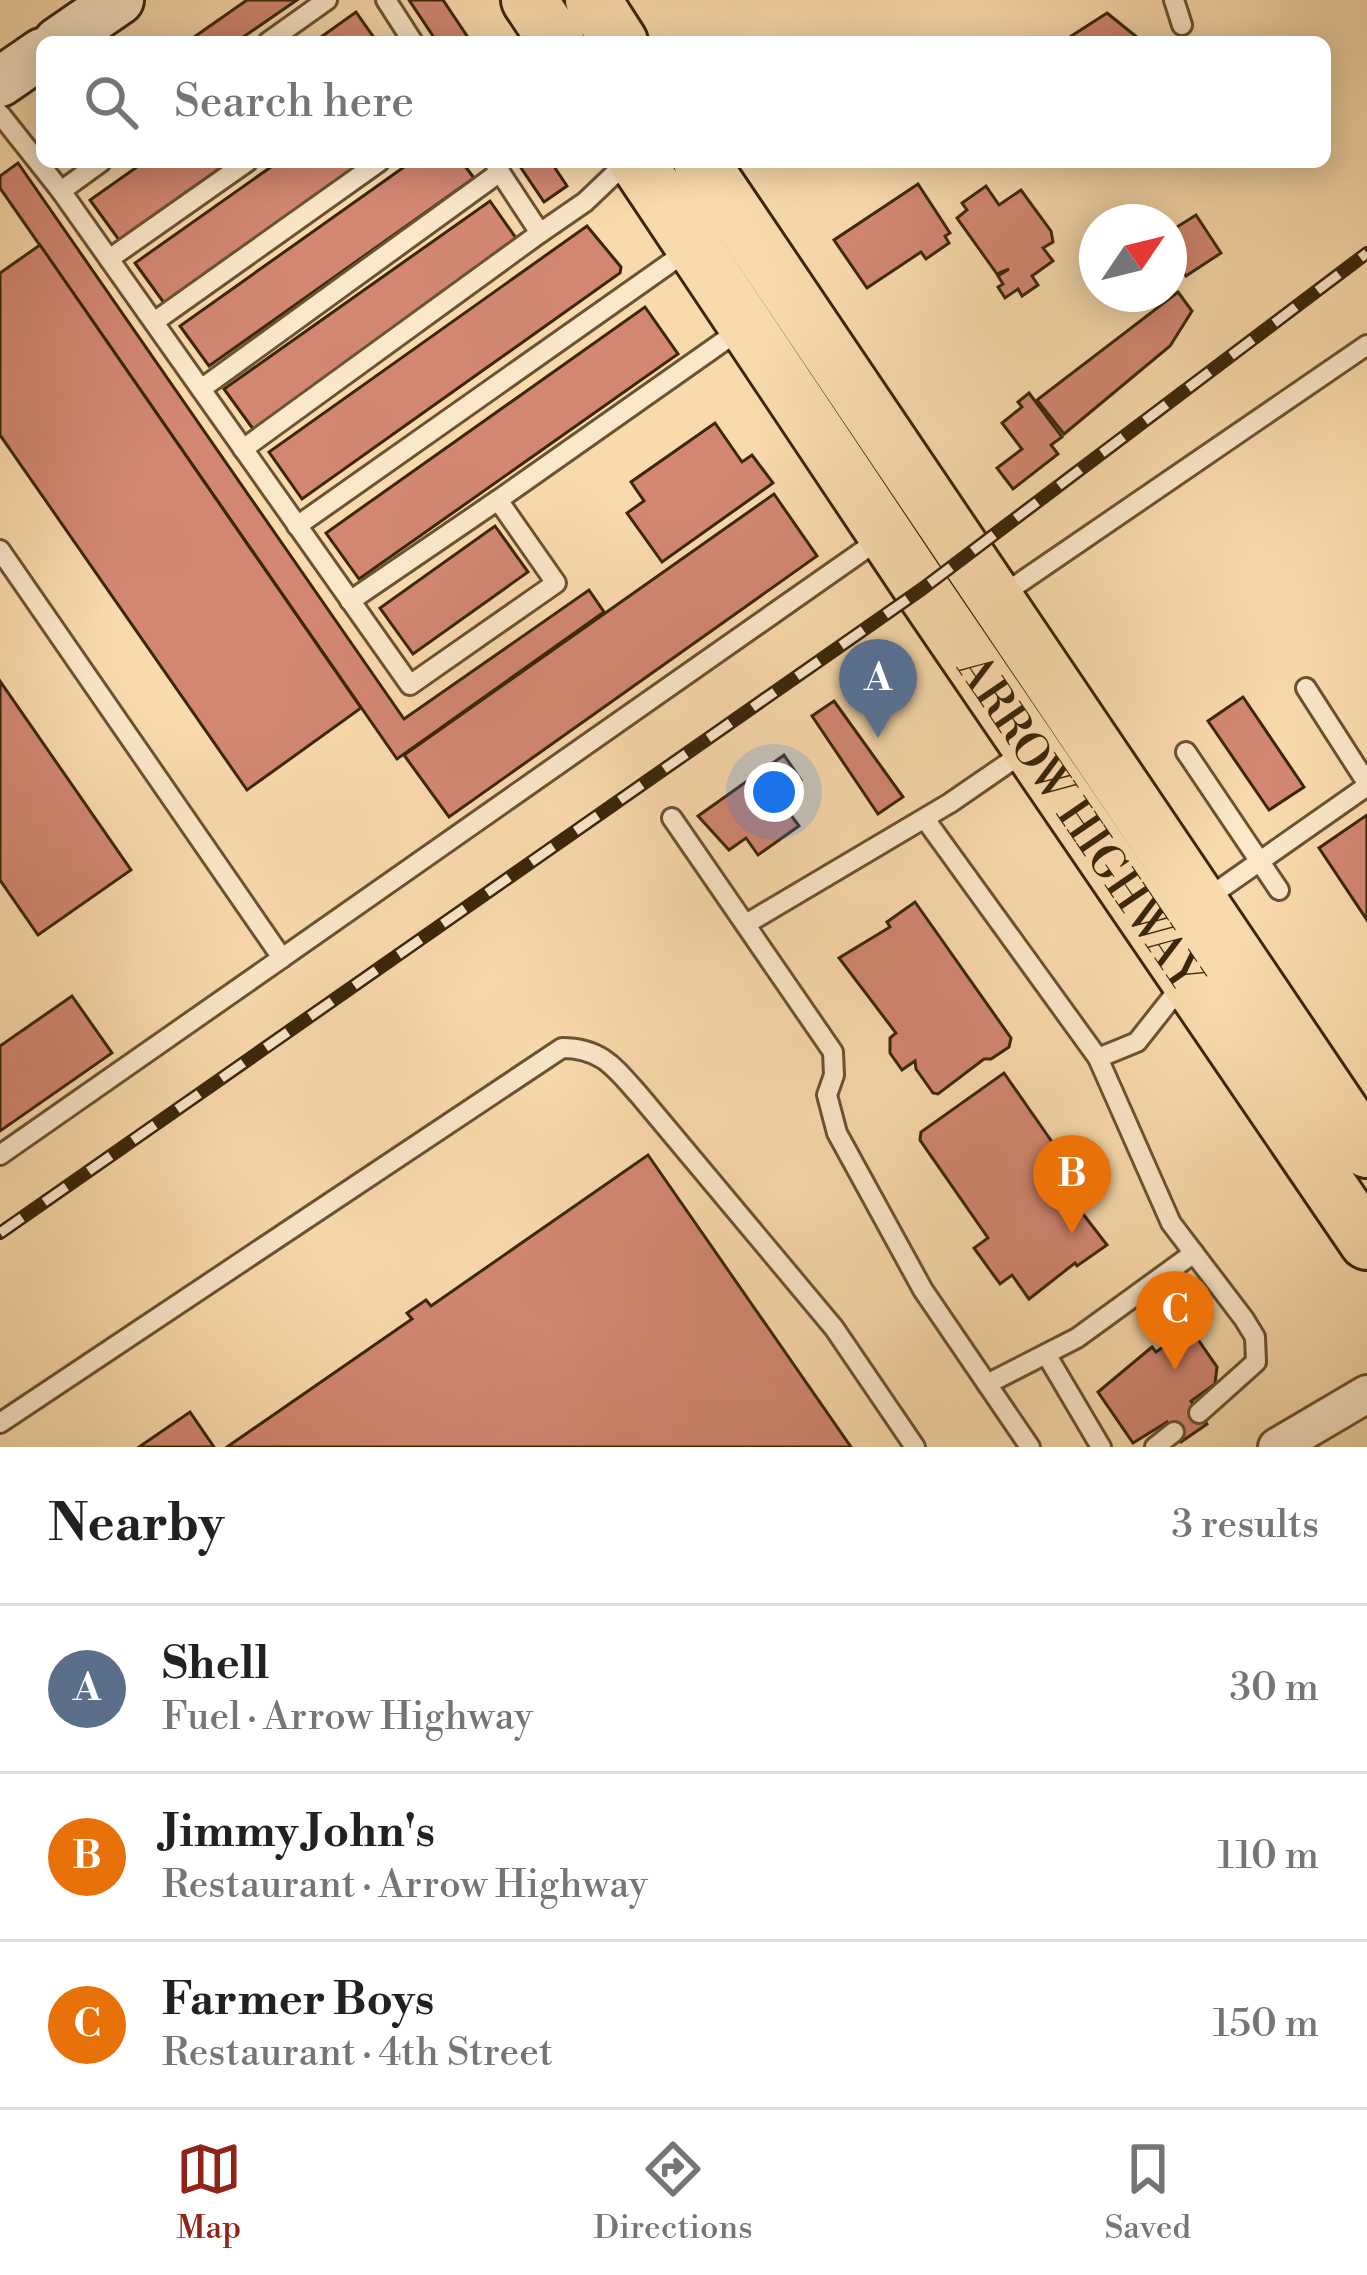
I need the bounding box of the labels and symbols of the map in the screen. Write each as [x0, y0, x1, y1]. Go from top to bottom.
north arrow [1079, 204, 1187, 312]
pin: A [839, 639, 917, 738]
street label: ARROW HIGHWAY [943, 643, 1214, 1004]
your location [744, 762, 804, 822]
pin: B [1033, 1135, 1111, 1234]
pin: C [1136, 1271, 1214, 1370]

